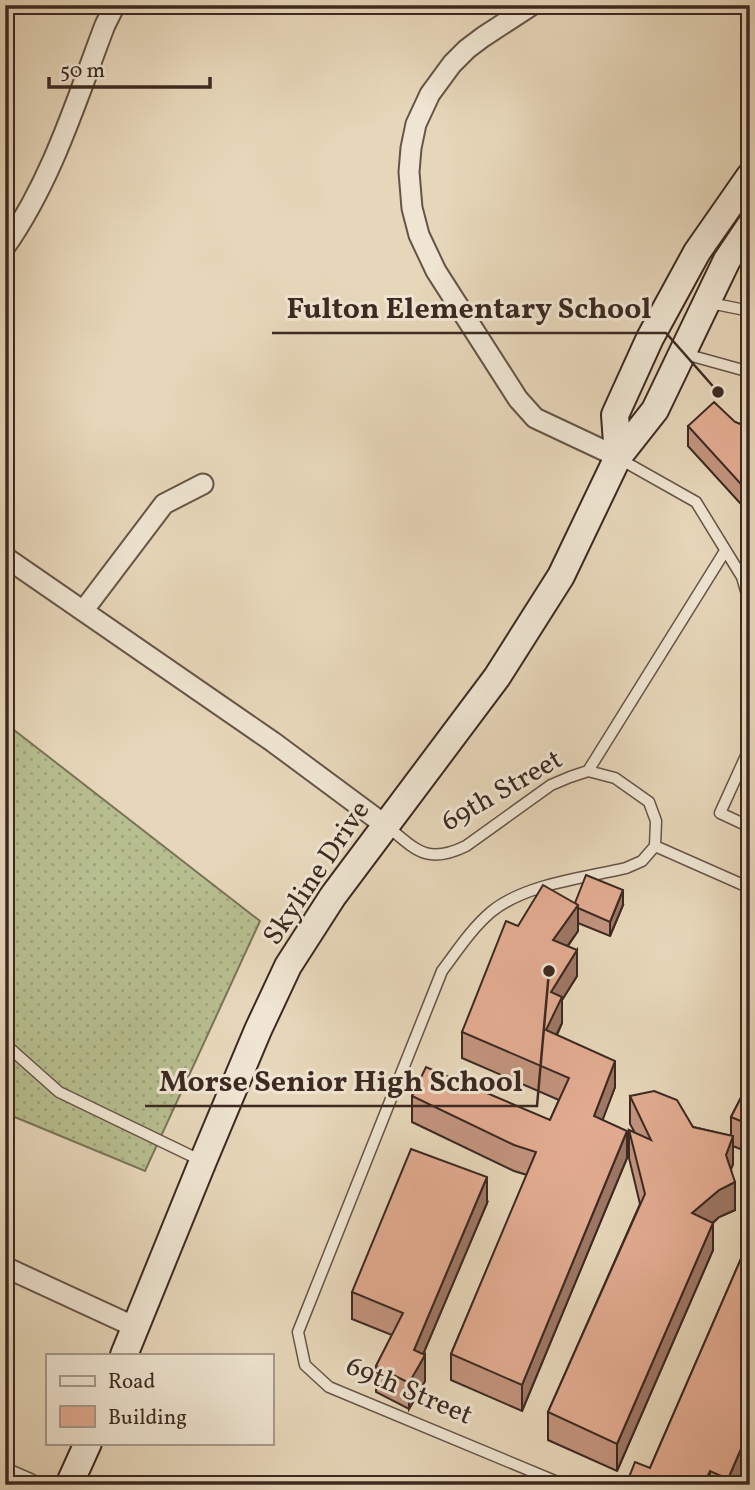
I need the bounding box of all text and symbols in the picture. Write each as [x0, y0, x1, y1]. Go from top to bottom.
scale bar [49, 46, 210, 90]
text: 50 m [60, 57, 105, 86]
callout: Fulton Elementary School [272, 282, 666, 333]
text: Fulton Elementary School [287, 289, 651, 331]
street label: 69th Street [434, 741, 570, 842]
street label: Skyline Drive [254, 793, 380, 953]
callout: Morse Senior High School [145, 1055, 537, 1106]
text: Morse Senior High School [159, 1062, 523, 1104]
street label: 69th Street [340, 1347, 478, 1435]
legend [46, 1354, 273, 1444]
text: Road [108, 1368, 155, 1397]
text: Building [108, 1404, 187, 1433]

